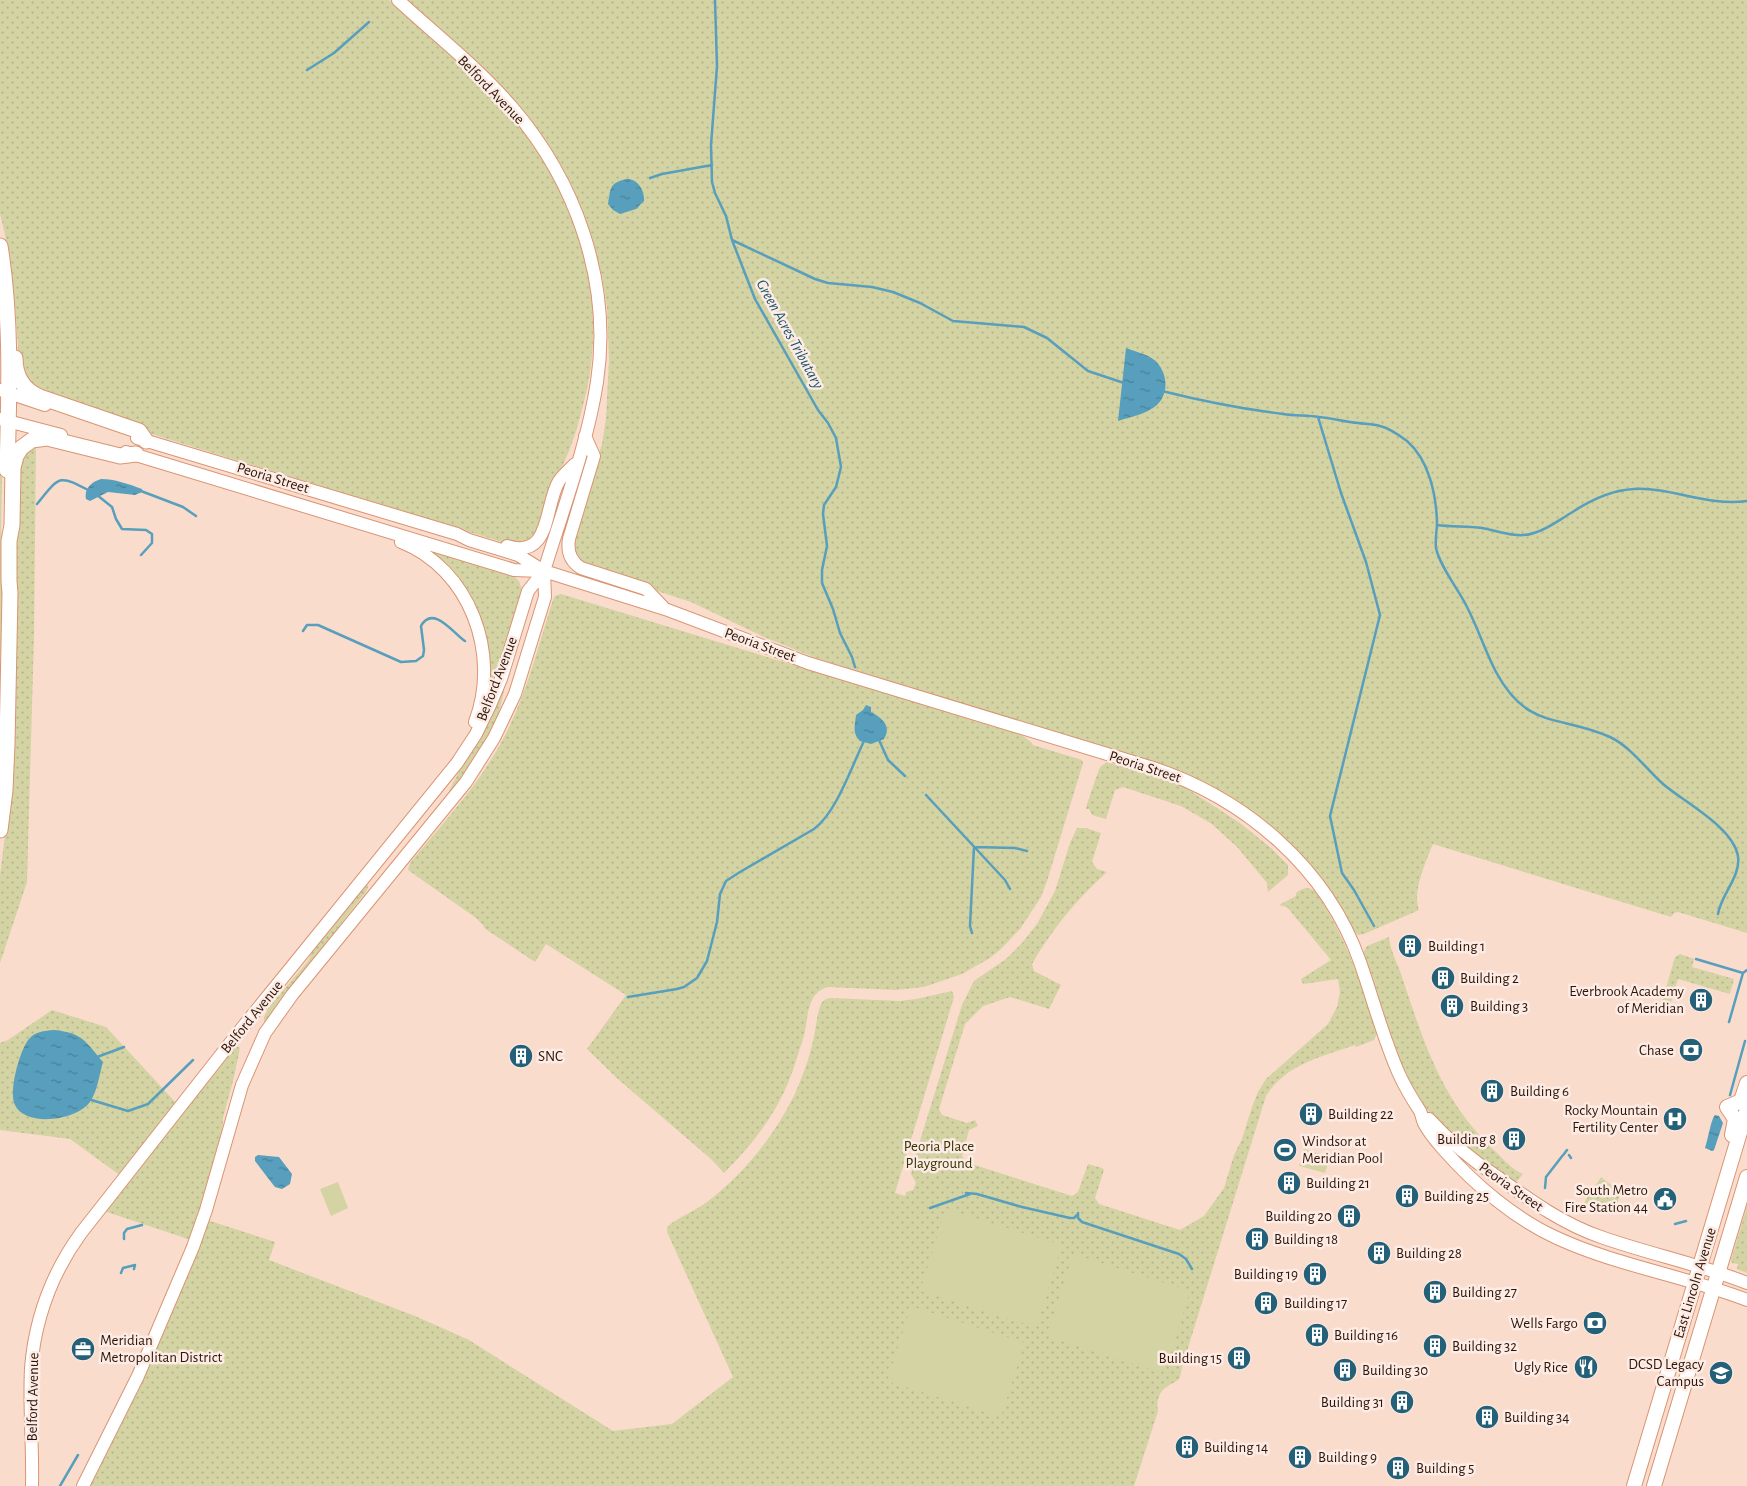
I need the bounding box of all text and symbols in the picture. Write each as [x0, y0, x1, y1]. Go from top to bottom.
street label: Belford Avenue [455, 53, 527, 127]
water label: Green Acres Tributary [753, 277, 827, 392]
street label: Peoria Street [235, 460, 311, 496]
street label: Peoria Street [722, 625, 798, 665]
street label: Belford Avenue [474, 635, 520, 723]
street label: Peoria Street [1107, 748, 1183, 786]
building icon: Building 1 [1397, 933, 1423, 959]
place label: Building 1 [1428, 939, 1485, 954]
building icon: Building 2 [1430, 965, 1456, 991]
place label: Building 2 [1460, 971, 1519, 986]
street label: Belford Avenue [218, 978, 286, 1056]
place label: Everbrook Academy of Meridian [1569, 984, 1685, 1016]
building icon: Everbrook Academy of Meridian [1688, 987, 1714, 1013]
building icon: Building 3 [1439, 993, 1465, 1019]
place label: Building 3 [1470, 999, 1528, 1014]
bank icon: Chase [1678, 1037, 1704, 1063]
building icon: SNC [508, 1043, 534, 1069]
place label: Chase [1639, 1043, 1674, 1058]
place label: SNC [538, 1049, 563, 1064]
building icon: Building 6 [1479, 1078, 1505, 1104]
place label: Building 6 [1510, 1084, 1569, 1099]
building icon: Building 22 [1298, 1101, 1324, 1127]
place label: Rocky Mountain Fertility Center [1564, 1103, 1658, 1135]
hospital icon: Rocky Mountain Fertility Center [1662, 1106, 1688, 1132]
place label: Building 22 [1328, 1107, 1394, 1122]
building icon: Building 8 [1501, 1126, 1527, 1152]
place label: Building 8 [1437, 1132, 1496, 1147]
place label: Windsor at Meridian Pool [1302, 1134, 1383, 1166]
sports icon: Windsor at Meridian Pool [1272, 1137, 1298, 1163]
park label: Peoria Place Playground [904, 1139, 974, 1171]
street label: Peoria Street [1476, 1159, 1546, 1215]
building icon: Building 21 [1276, 1170, 1302, 1196]
place label: Building 21 [1306, 1176, 1370, 1191]
building icon: Building 25 [1394, 1183, 1420, 1209]
place label: South Metro Fire Station 44 [1565, 1183, 1648, 1215]
public building icon: South Metro Fire Station 44 [1652, 1186, 1678, 1212]
place label: Building 25 [1424, 1189, 1489, 1204]
building icon: Building 20 [1336, 1203, 1362, 1229]
place label: Building 20 [1265, 1209, 1332, 1224]
building icon: Building 18 [1244, 1226, 1270, 1252]
street label: East Lincoln Avenue [1671, 1226, 1719, 1340]
place label: Building 18 [1274, 1232, 1338, 1247]
building icon: Building 28 [1366, 1240, 1392, 1266]
place label: Building 28 [1396, 1246, 1462, 1261]
building icon: Building 19 [1302, 1261, 1328, 1287]
place label: Building 19 [1234, 1267, 1298, 1282]
building icon: Building 27 [1422, 1279, 1448, 1305]
place label: Building 27 [1452, 1285, 1517, 1300]
building icon: Building 17 [1253, 1290, 1279, 1316]
place label: Building 17 [1284, 1296, 1347, 1311]
bank icon: Wells Fargo [1582, 1310, 1608, 1336]
place label: Wells Fargo [1511, 1316, 1578, 1331]
building icon: Building 16 [1304, 1322, 1330, 1348]
place label: Building 16 [1334, 1328, 1398, 1343]
place label: Meridian Metropolitan District [100, 1333, 222, 1365]
building icon: Building 32 [1422, 1333, 1448, 1359]
office icon: Meridian Metropolitan District [70, 1336, 96, 1362]
place label: Building 32 [1452, 1339, 1517, 1354]
building icon: Building 15 [1226, 1345, 1252, 1371]
place label: Building 15 [1159, 1351, 1222, 1366]
street label: Belford Avenue [25, 1352, 41, 1442]
restaurant icon: Ugly Rice [1573, 1354, 1599, 1380]
building icon: Building 30 [1332, 1357, 1358, 1383]
place label: DCSD Legacy Campus [1628, 1357, 1705, 1389]
place label: Ugly Rice [1514, 1360, 1568, 1375]
school or university icon: DCSD Legacy Campus [1708, 1360, 1734, 1386]
place label: Building 30 [1362, 1363, 1428, 1378]
building icon: Building 31 [1389, 1389, 1415, 1415]
place label: Building 31 [1321, 1395, 1384, 1410]
building icon: Building 34 [1474, 1404, 1500, 1430]
place label: Building 34 [1504, 1410, 1569, 1425]
building icon: Building 14 [1174, 1434, 1200, 1460]
place label: Building 14 [1204, 1440, 1268, 1455]
building icon: Building 9 [1287, 1444, 1313, 1470]
place label: Building 9 [1318, 1450, 1377, 1465]
building icon: Building 5 [1385, 1455, 1411, 1481]
place label: Building 5 [1416, 1461, 1474, 1476]

